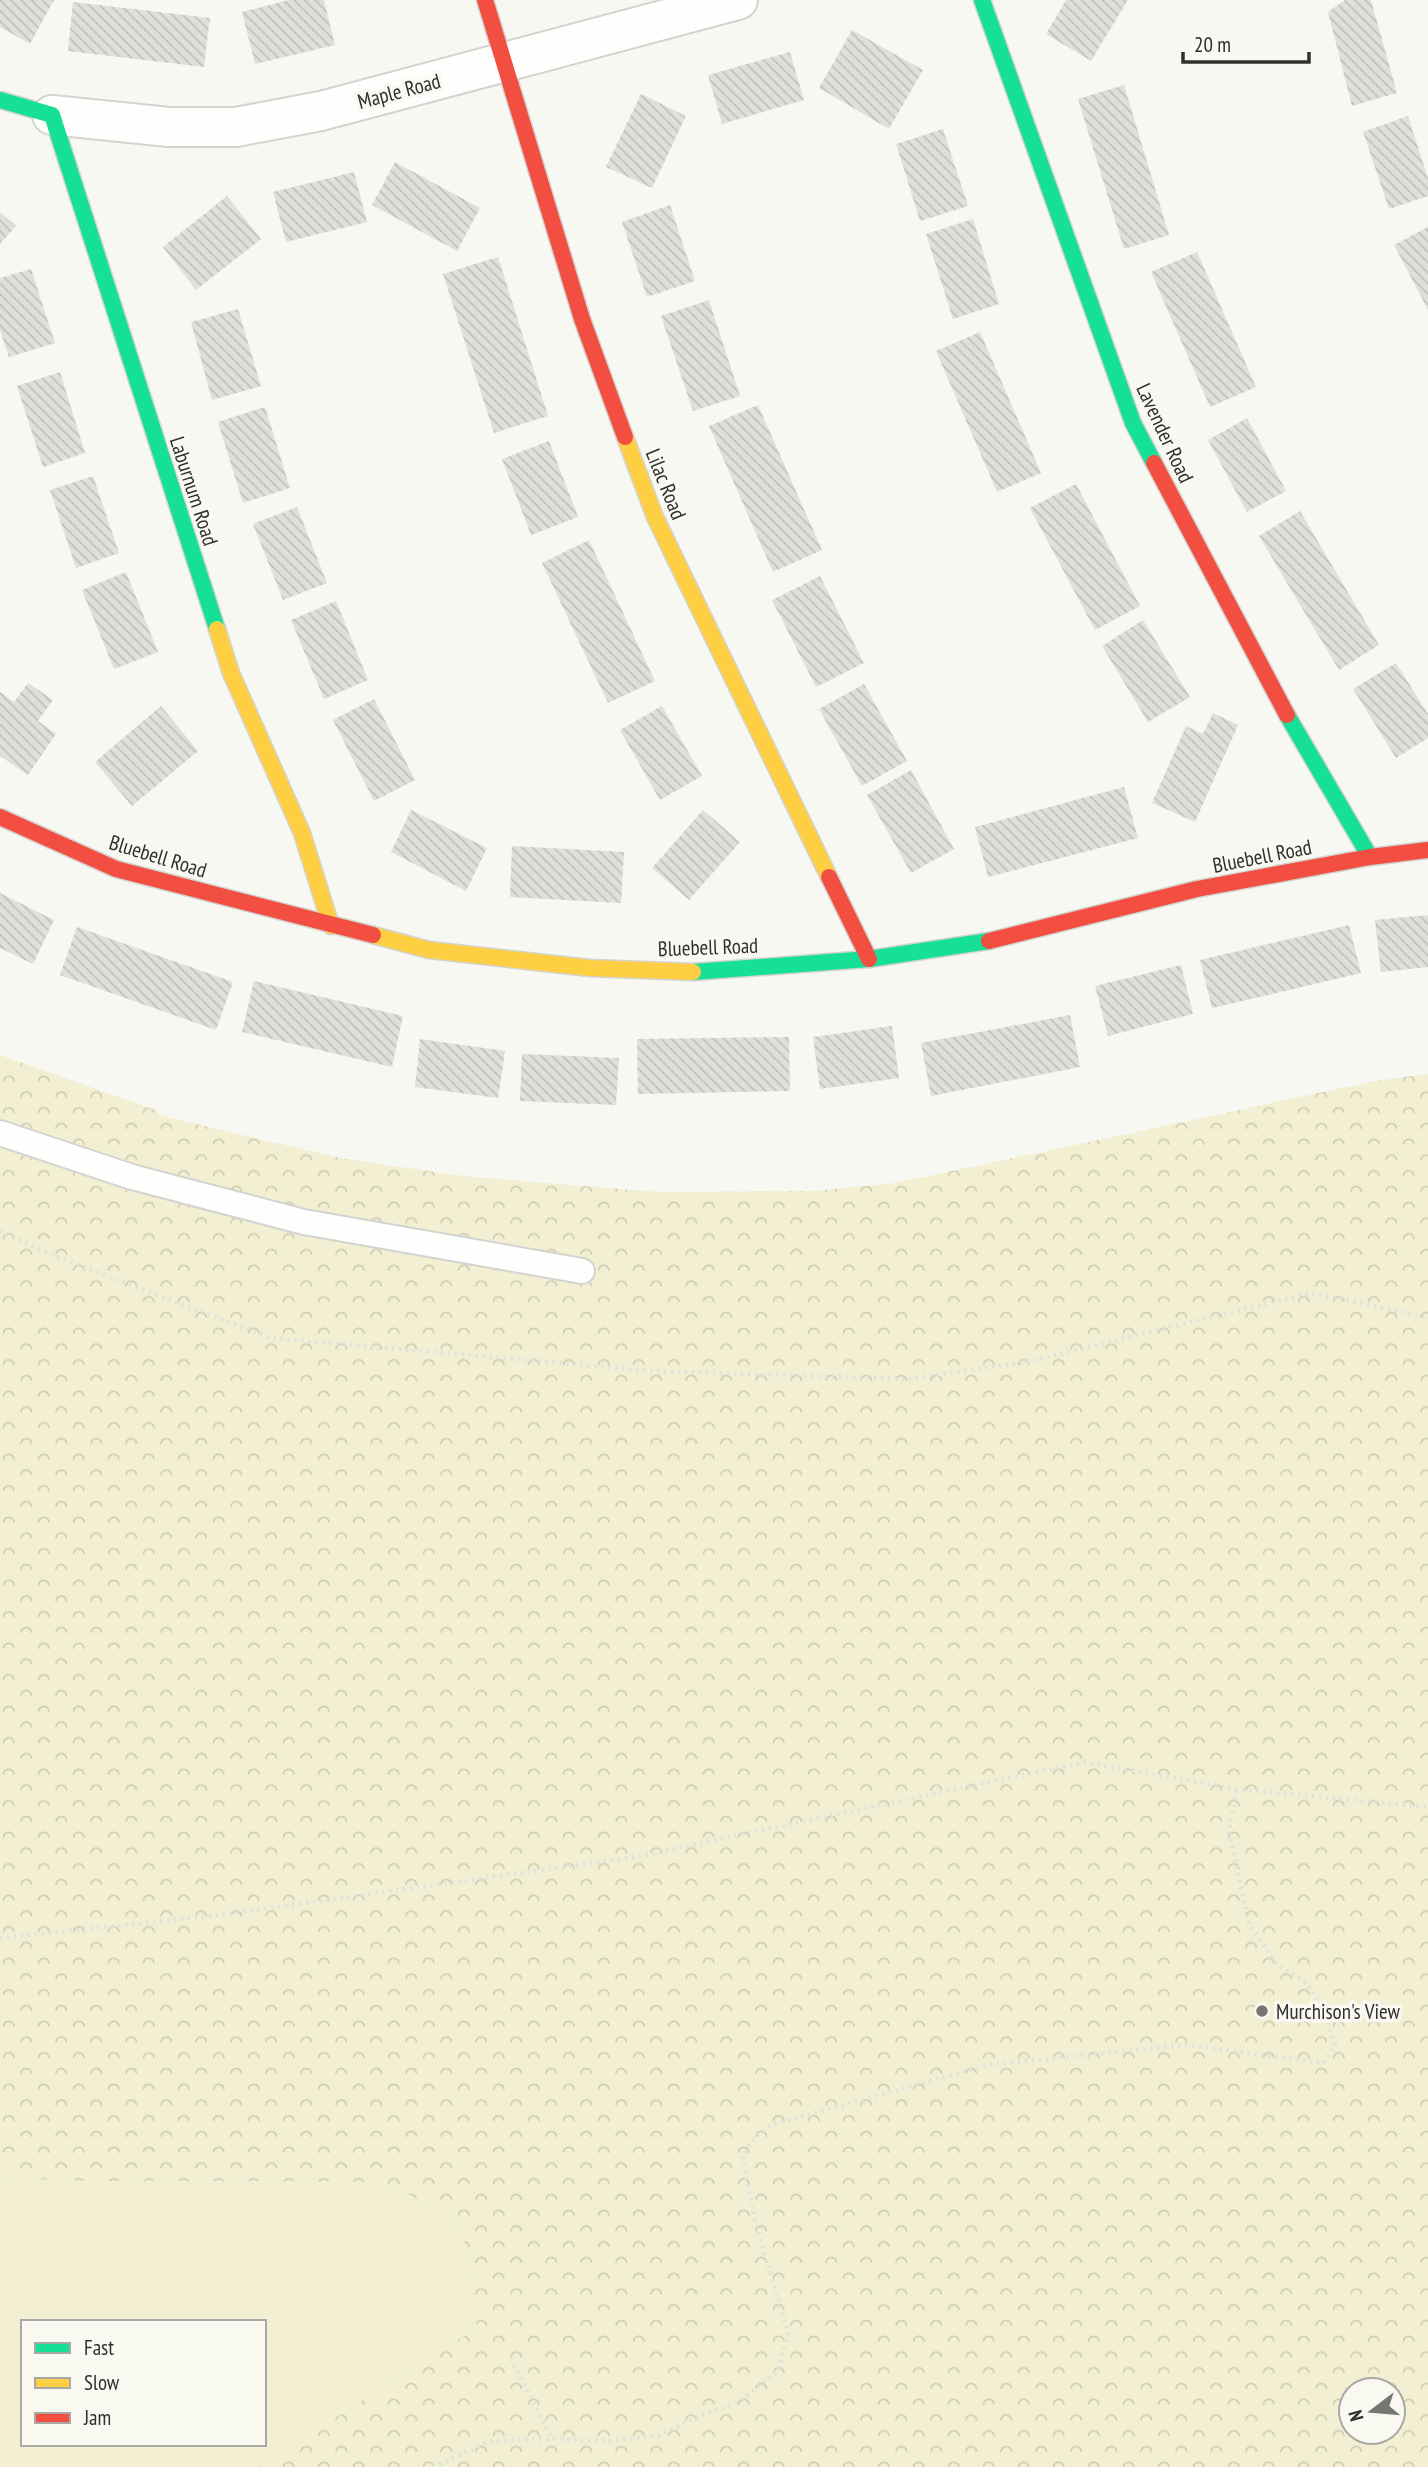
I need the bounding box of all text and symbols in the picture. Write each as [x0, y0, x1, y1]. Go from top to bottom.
scale bar [1183, 21, 1309, 65]
text: 20 m [1194, 31, 1231, 58]
street label: Maple Road [355, 67, 443, 115]
street label: Lavender Road [1130, 379, 1200, 487]
street label: Laburnum Road [164, 433, 224, 549]
street label: Lilac Road [640, 445, 692, 523]
street label: Bluebell Road [106, 828, 210, 884]
street label: Bluebell Road [1210, 833, 1314, 879]
street label: Bluebell Road [657, 932, 759, 962]
place label: Murchison's View [1276, 1998, 1400, 2025]
marker: Murchison's View [1254, 2003, 1270, 2019]
legend [21, 2320, 266, 2446]
text: Fast [84, 2334, 114, 2361]
text: Slow [84, 2369, 120, 2396]
north arrow [1337, 2376, 1407, 2446]
text: Jam [83, 2404, 111, 2431]
text: N [1343, 2407, 1369, 2424]

